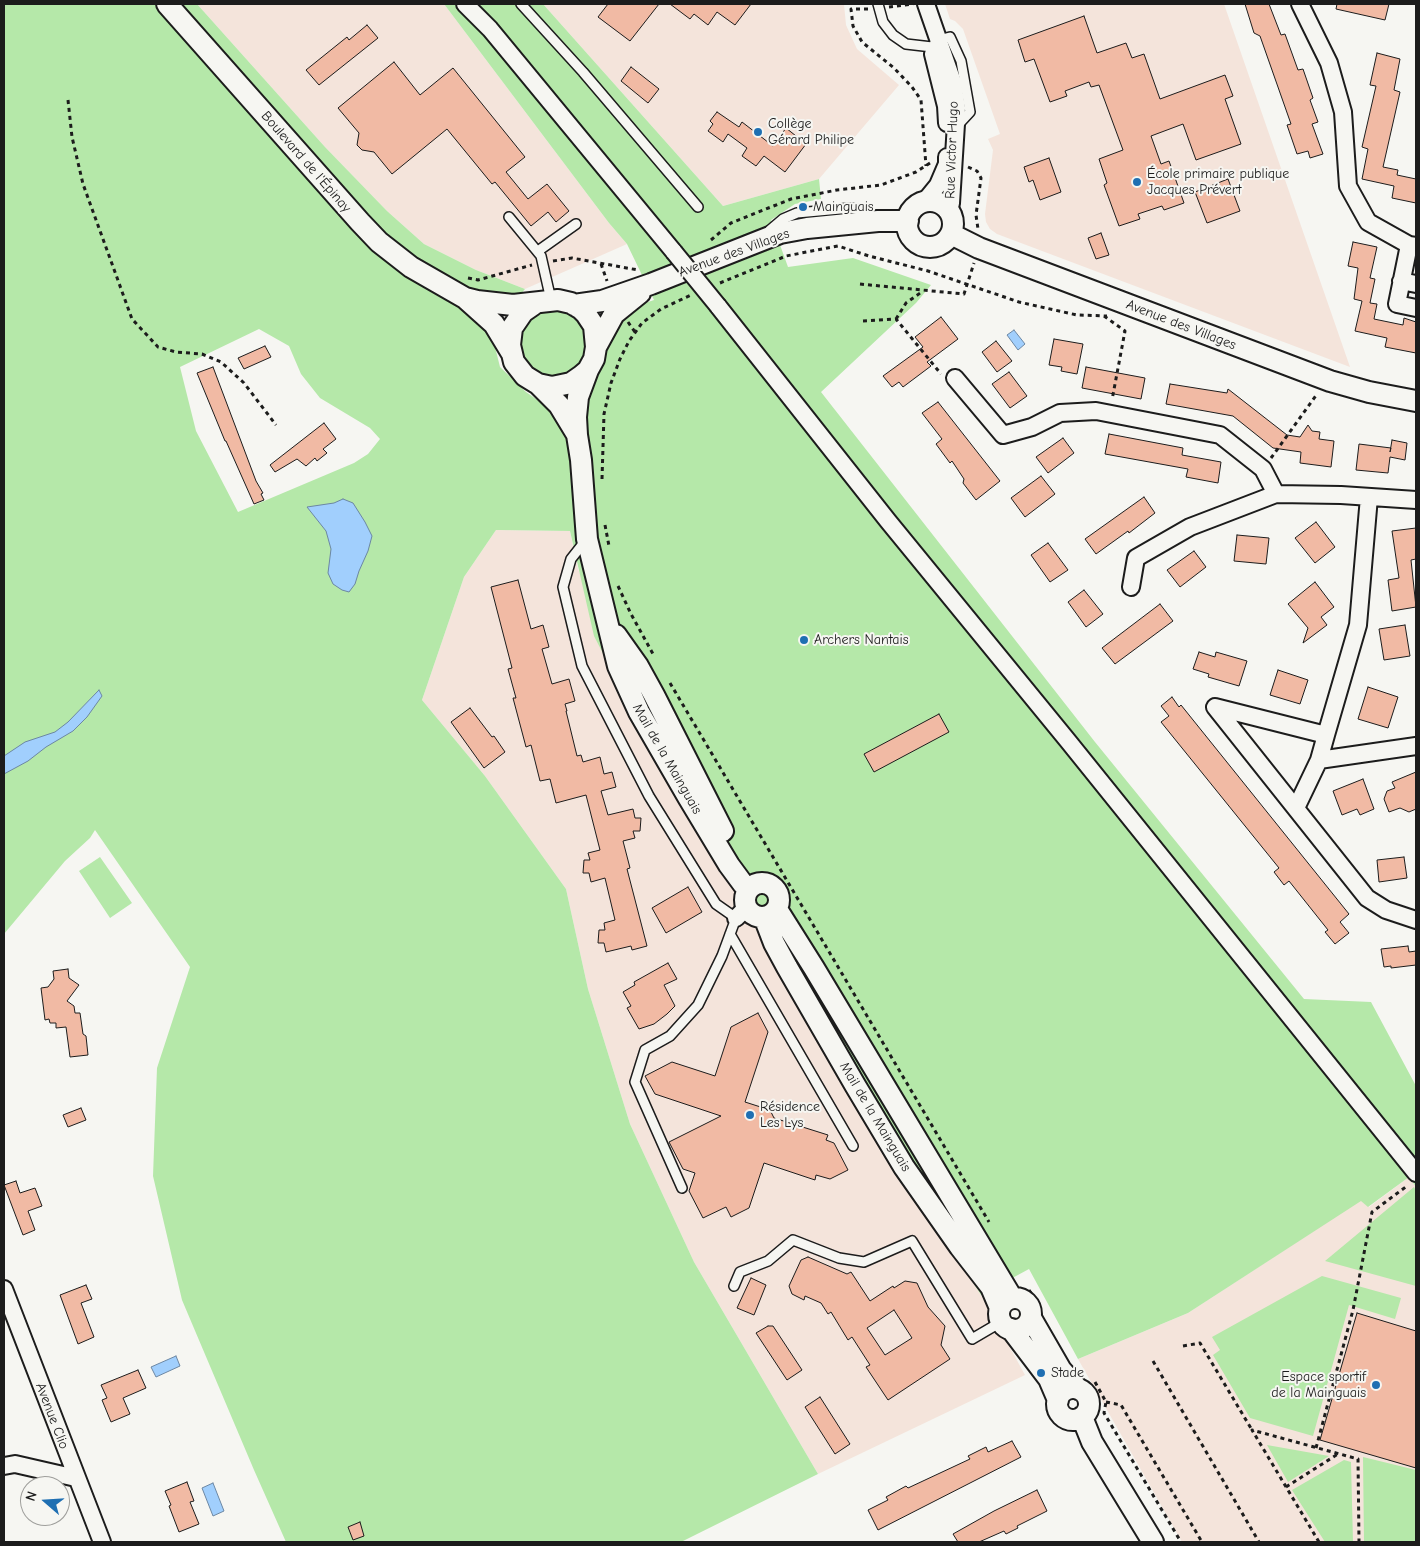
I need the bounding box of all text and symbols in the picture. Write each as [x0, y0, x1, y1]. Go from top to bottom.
street label: Rue Victor Hugo [942, 101, 962, 199]
street label: Boulevard de l'Épinay [257, 108, 355, 216]
place label: Collège Gérard Philipe [768, 116, 854, 148]
marker: Collège Gérard Philipe [752, 126, 764, 138]
place label: École primaire publique Jacques Prévert [1147, 166, 1289, 198]
marker: École primaire publique Jacques Prévert [1131, 176, 1143, 188]
place label: Mainguais [813, 199, 874, 215]
marker: Mainguais [797, 201, 809, 213]
street label: Avenue des Villages [676, 225, 792, 281]
street label: Avenue des Villages [1124, 296, 1238, 354]
place label: Archers Nantais [814, 632, 909, 648]
marker: Archers Nantais [798, 634, 810, 646]
street label: Mail de la Mainguais [629, 701, 705, 817]
street label: Mail de la Mainguais [836, 1059, 914, 1175]
place label: Résidence Les Lys [760, 1099, 820, 1132]
marker: Résidence Les Lys [744, 1109, 756, 1121]
place label: Stade [1051, 1365, 1084, 1381]
marker: Stade [1035, 1367, 1047, 1379]
place label: Espace sportif de la Mainguais [1271, 1369, 1366, 1401]
marker: Espace sportif de la Mainguais [1370, 1379, 1382, 1391]
street label: Avenue Clio [32, 1381, 72, 1451]
north arrow [20, 1476, 70, 1526]
text: N [22, 1489, 41, 1503]

